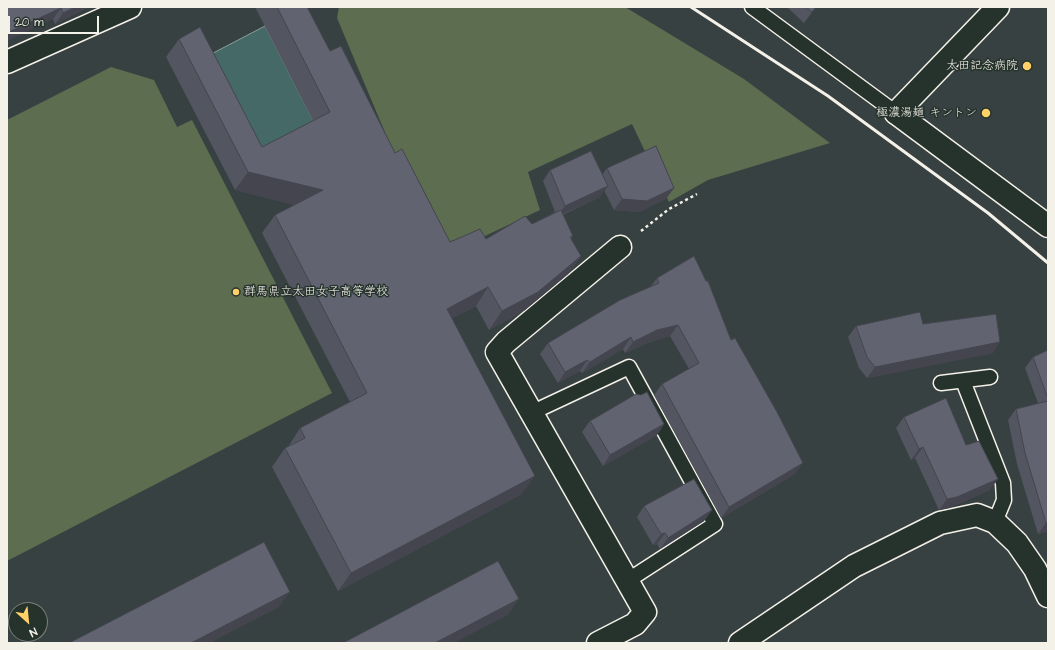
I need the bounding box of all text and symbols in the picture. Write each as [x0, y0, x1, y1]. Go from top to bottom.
scale bar [10, 8, 101, 34]
text: 20 m [15, 14, 44, 31]
place label: 太田記念病院 [946, 59, 1018, 73]
marker: 太田記念病院 [1021, 60, 1033, 72]
place label: 極濃湯麺 キントン [876, 106, 977, 120]
marker: 極濃湯麺 キントン [980, 107, 992, 119]
place label: 群馬県立太田女子高等学校 [244, 285, 388, 299]
marker: 群馬県立太田女子高等学校 [231, 287, 241, 297]
north arrow [8, 602, 48, 642]
text: N [27, 624, 40, 640]

